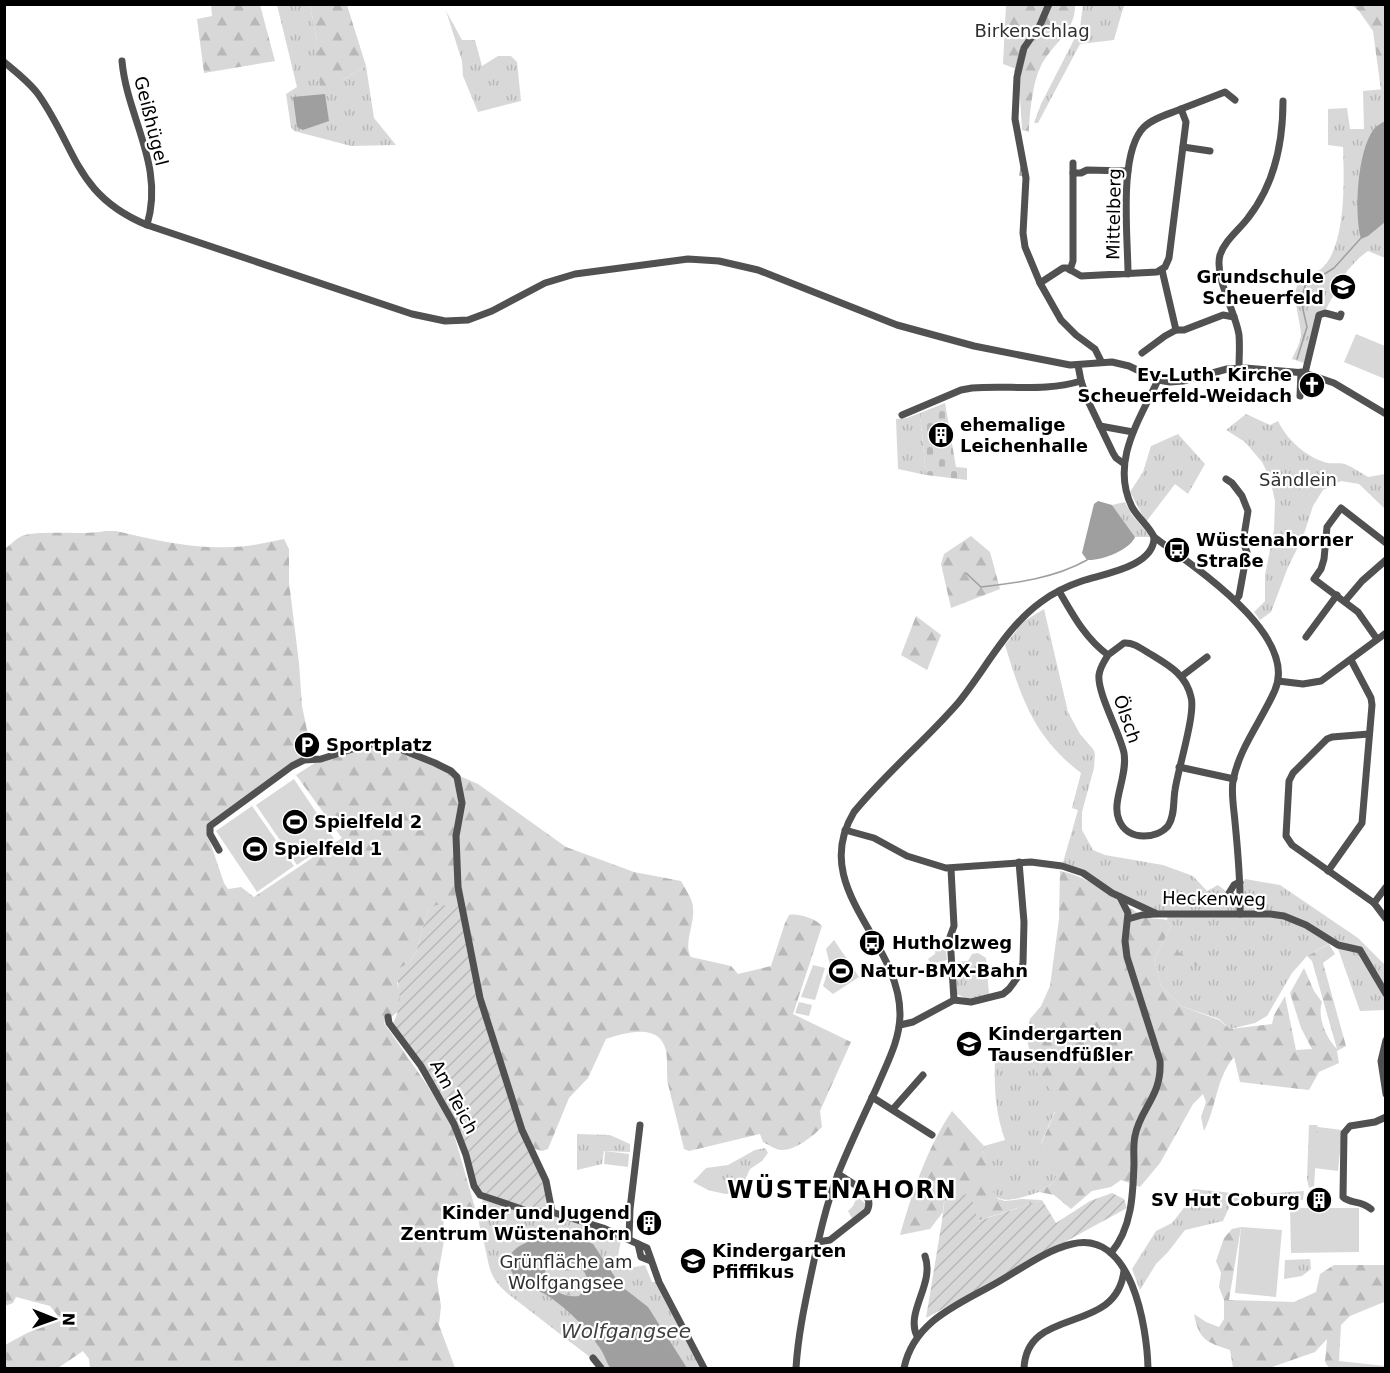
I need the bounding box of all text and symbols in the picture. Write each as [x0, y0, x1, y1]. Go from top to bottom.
park label: Birkenschlag [974, 20, 1090, 41]
street label: Geißhügel [130, 74, 173, 168]
street label: Mittelberg [1102, 168, 1125, 260]
place label: Grundschule Scheuerfeld [1196, 266, 1324, 308]
school or university icon: Grundschule Scheuerfeld [1328, 272, 1358, 302]
place label: Ev-Luth. Kirche Scheuerfeld-Weidach [1078, 364, 1292, 406]
church icon: Ev-Luth. Kirche Scheuerfeld-Weidach [1297, 370, 1327, 400]
place label: ehemalige Leichenhalle [960, 414, 1088, 456]
building icon: ehemalige Leichenhalle [926, 420, 956, 450]
park label: Sändlein [1259, 469, 1337, 490]
place label: Wüstenahorner Straße [1196, 529, 1353, 571]
bus stop icon: Wüstenahorner Straße [1162, 535, 1192, 565]
street label: Ölsch [1109, 692, 1146, 746]
parking icon: Sportplatz [292, 730, 322, 760]
place label: Sportplatz [326, 734, 432, 755]
sports icon: Spielfeld 2 [280, 807, 310, 837]
place label: Spielfeld 2 [314, 811, 422, 832]
sports icon: Spielfeld 1 [240, 834, 270, 864]
place label: Spielfeld 1 [274, 838, 382, 859]
street label: Heckenweg [1162, 887, 1266, 910]
bus stop icon: Hutholzweg [857, 928, 887, 958]
place label: Hutholzweg [892, 932, 1012, 953]
sports icon: Natur-BMX-Bahn [826, 956, 856, 986]
place label: Natur-BMX-Bahn [860, 960, 1028, 981]
place label: Kindergarten Tausendfüßler [988, 1023, 1133, 1065]
school or university icon: Kindergarten Tausendfüßler [954, 1029, 984, 1059]
street label: Am Teich [426, 1056, 483, 1137]
district label: WÜSTENAHORN [727, 1174, 957, 1204]
building icon: SV Hut Coburg [1304, 1185, 1334, 1215]
place label: SV Hut Coburg [1151, 1189, 1300, 1210]
place label: Kinder und Jugend Zentrum Wüstenahorn [401, 1202, 630, 1244]
building icon: Kinder und Jugend Zentrum Wüstenahorn [634, 1208, 664, 1238]
place label: Kindergarten Pfiffikus [712, 1240, 846, 1282]
school or university icon: Kindergarten Pfiffikus [678, 1246, 708, 1276]
park label: Grünfläche am Wolfgangsee [499, 1251, 633, 1293]
north arrow [24, 1289, 84, 1349]
text: N [59, 1312, 78, 1326]
water label: Wolfgangsee [561, 1319, 691, 1343]

